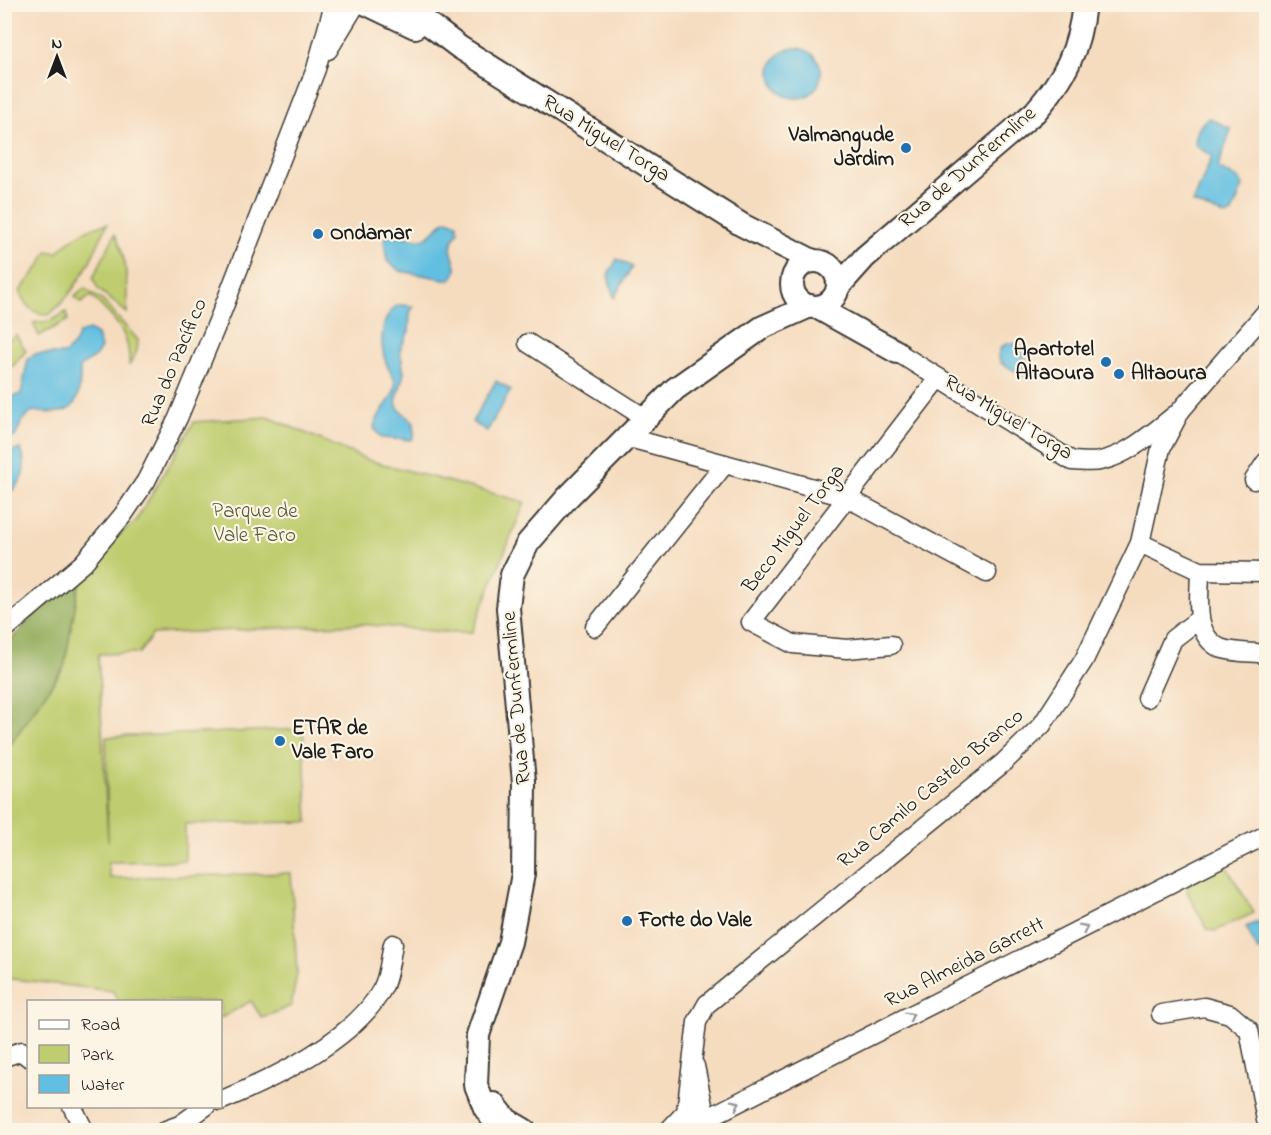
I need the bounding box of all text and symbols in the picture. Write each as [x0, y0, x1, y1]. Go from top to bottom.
north arrow [27, 27, 87, 87]
text: N [52, 32, 63, 56]
street label: Rua Miguel Torga [535, 88, 676, 192]
street label: Rua de Dunfermline [893, 99, 1044, 236]
place label: Valmangude Jardim [788, 121, 895, 175]
marker: Valmangude Jardim [899, 141, 913, 155]
place label: Ondamar [330, 219, 412, 249]
marker: Ondamar [311, 227, 325, 241]
street label: Rua do Pacífico [134, 294, 216, 432]
place label: Apartotel AltaOura [1014, 335, 1094, 389]
marker: Apartotel AltaOura [1099, 355, 1113, 369]
place label: Altaoura [1131, 359, 1207, 389]
marker: Altaoura [1112, 367, 1126, 381]
street label: Rua Miguel Torga [937, 368, 1078, 470]
street label: Beco Miguel Torga [735, 458, 854, 602]
park label: Parque de Vale Faro [212, 497, 298, 551]
street label: Rua de Dunfermline [494, 610, 539, 786]
street label: Rua Camilo Castelo Branco [831, 702, 1031, 876]
place label: ETAR de Vale Faro [291, 714, 374, 768]
marker: ETAR de Vale Faro [273, 734, 287, 748]
place label: Forte do Vale [638, 906, 753, 936]
street label: Rua Almeida Garrett [880, 910, 1050, 1016]
marker: Forte do Vale [620, 914, 634, 928]
one-way arrow [1078, 923, 1089, 935]
legend [27, 1000, 222, 1108]
one-way arrow [904, 1012, 914, 1023]
text: Road [81, 1013, 120, 1039]
text: Park [81, 1043, 114, 1069]
text: Water [81, 1073, 125, 1099]
one-way arrow [730, 1100, 741, 1112]

